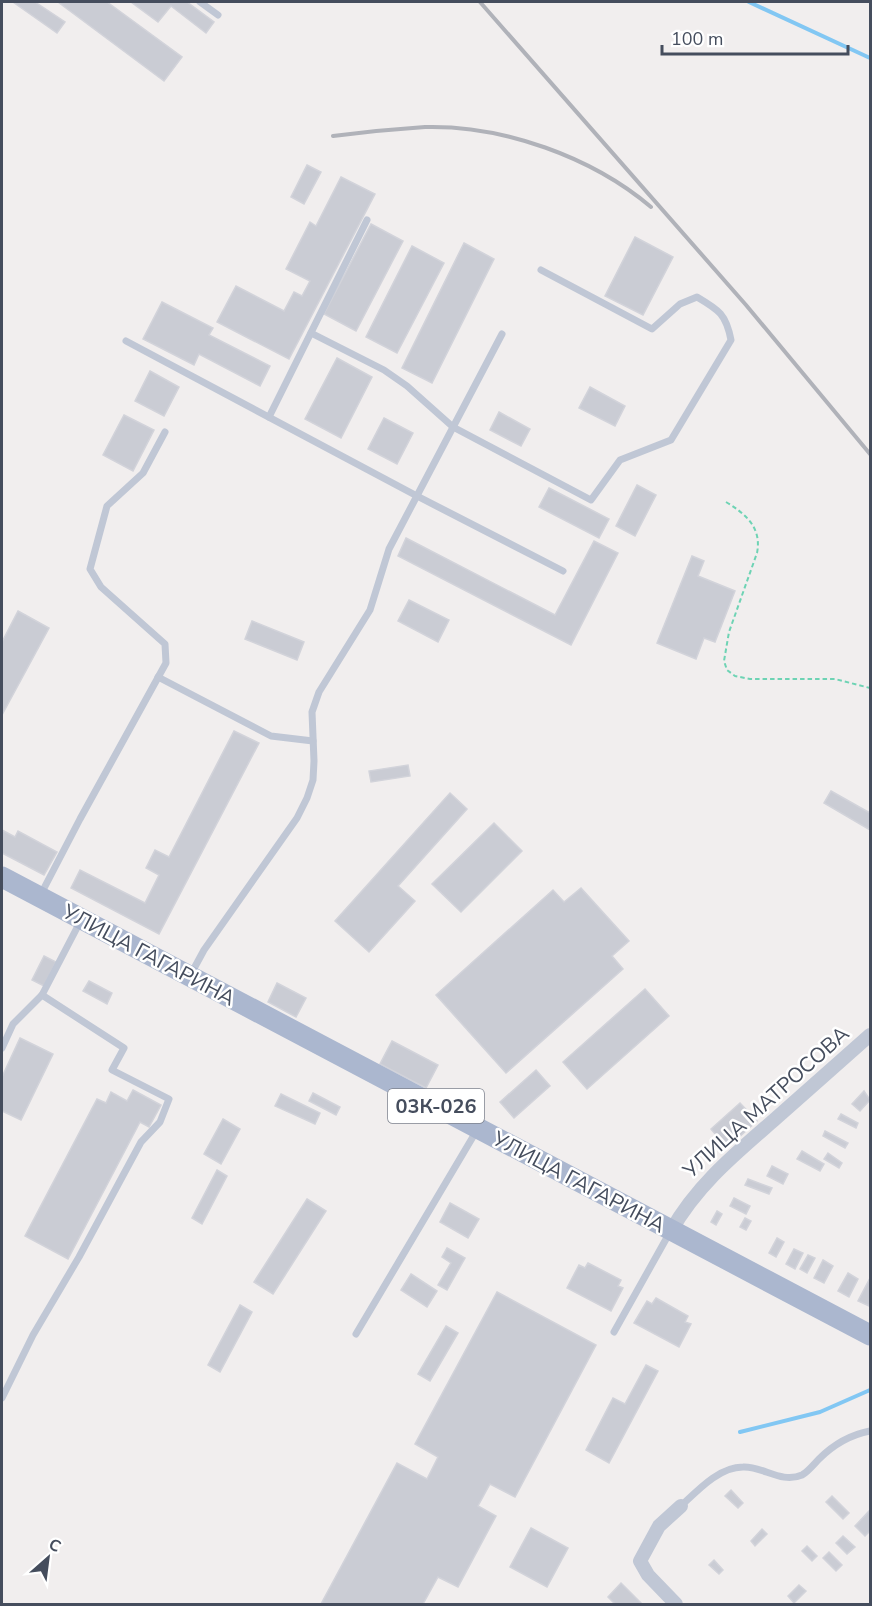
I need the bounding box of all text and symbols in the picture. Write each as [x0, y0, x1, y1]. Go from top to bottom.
scale bar [662, 18, 848, 56]
text: 100 m [671, 27, 723, 51]
street label: УЛИЦА ГАГАРИНА [57, 897, 240, 1012]
street label: УЛИЦА МАТРОСОВА [676, 1020, 855, 1185]
road number: 03К-026 [388, 1089, 484, 1123]
street label: УЛИЦА ГАГАРИНА [487, 1124, 670, 1239]
north arrow [18, 1528, 78, 1588]
text: С [45, 1533, 65, 1558]

